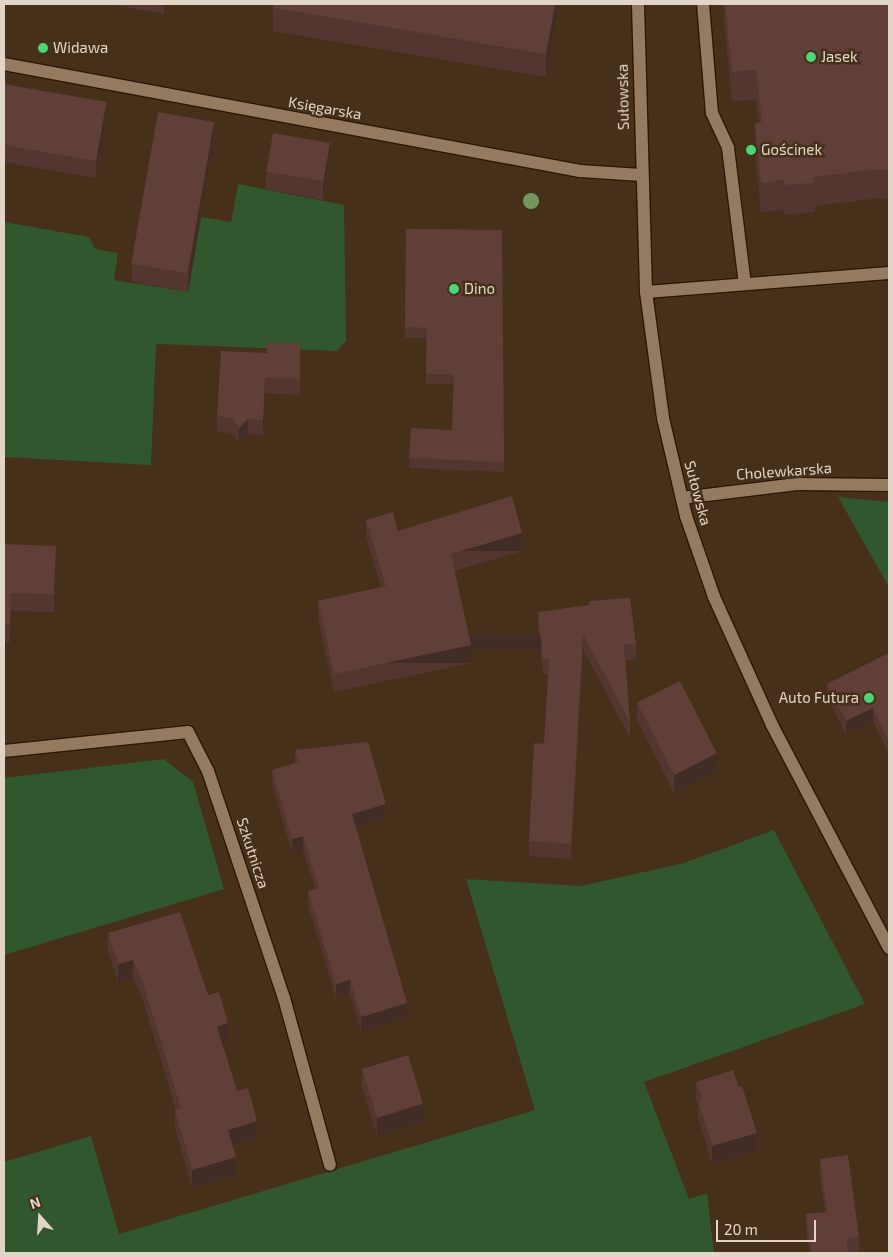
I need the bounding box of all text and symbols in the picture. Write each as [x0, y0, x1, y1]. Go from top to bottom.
place label: Widawa [53, 39, 108, 57]
marker: Widawa [37, 42, 49, 54]
place label: Jasek [821, 48, 858, 66]
marker: Jasek [805, 51, 817, 63]
street label: Sułowska [613, 64, 633, 130]
street label: Księgarska [287, 93, 363, 123]
place label: Gościnek [761, 141, 822, 159]
marker: Gościnek [745, 144, 757, 156]
place label: Dino [464, 280, 495, 298]
marker: Dino [448, 283, 460, 295]
street label: Sułowska [681, 459, 715, 527]
street label: Cholewkarska [735, 459, 833, 483]
place label: Auto Futura [779, 689, 859, 707]
marker: Auto Futura [863, 692, 875, 704]
street label: Szkutnicza [233, 815, 273, 891]
north arrow [15, 1192, 65, 1242]
text: N [27, 1193, 42, 1212]
scale bar [718, 1210, 818, 1242]
text: 20 m [724, 1220, 758, 1238]

